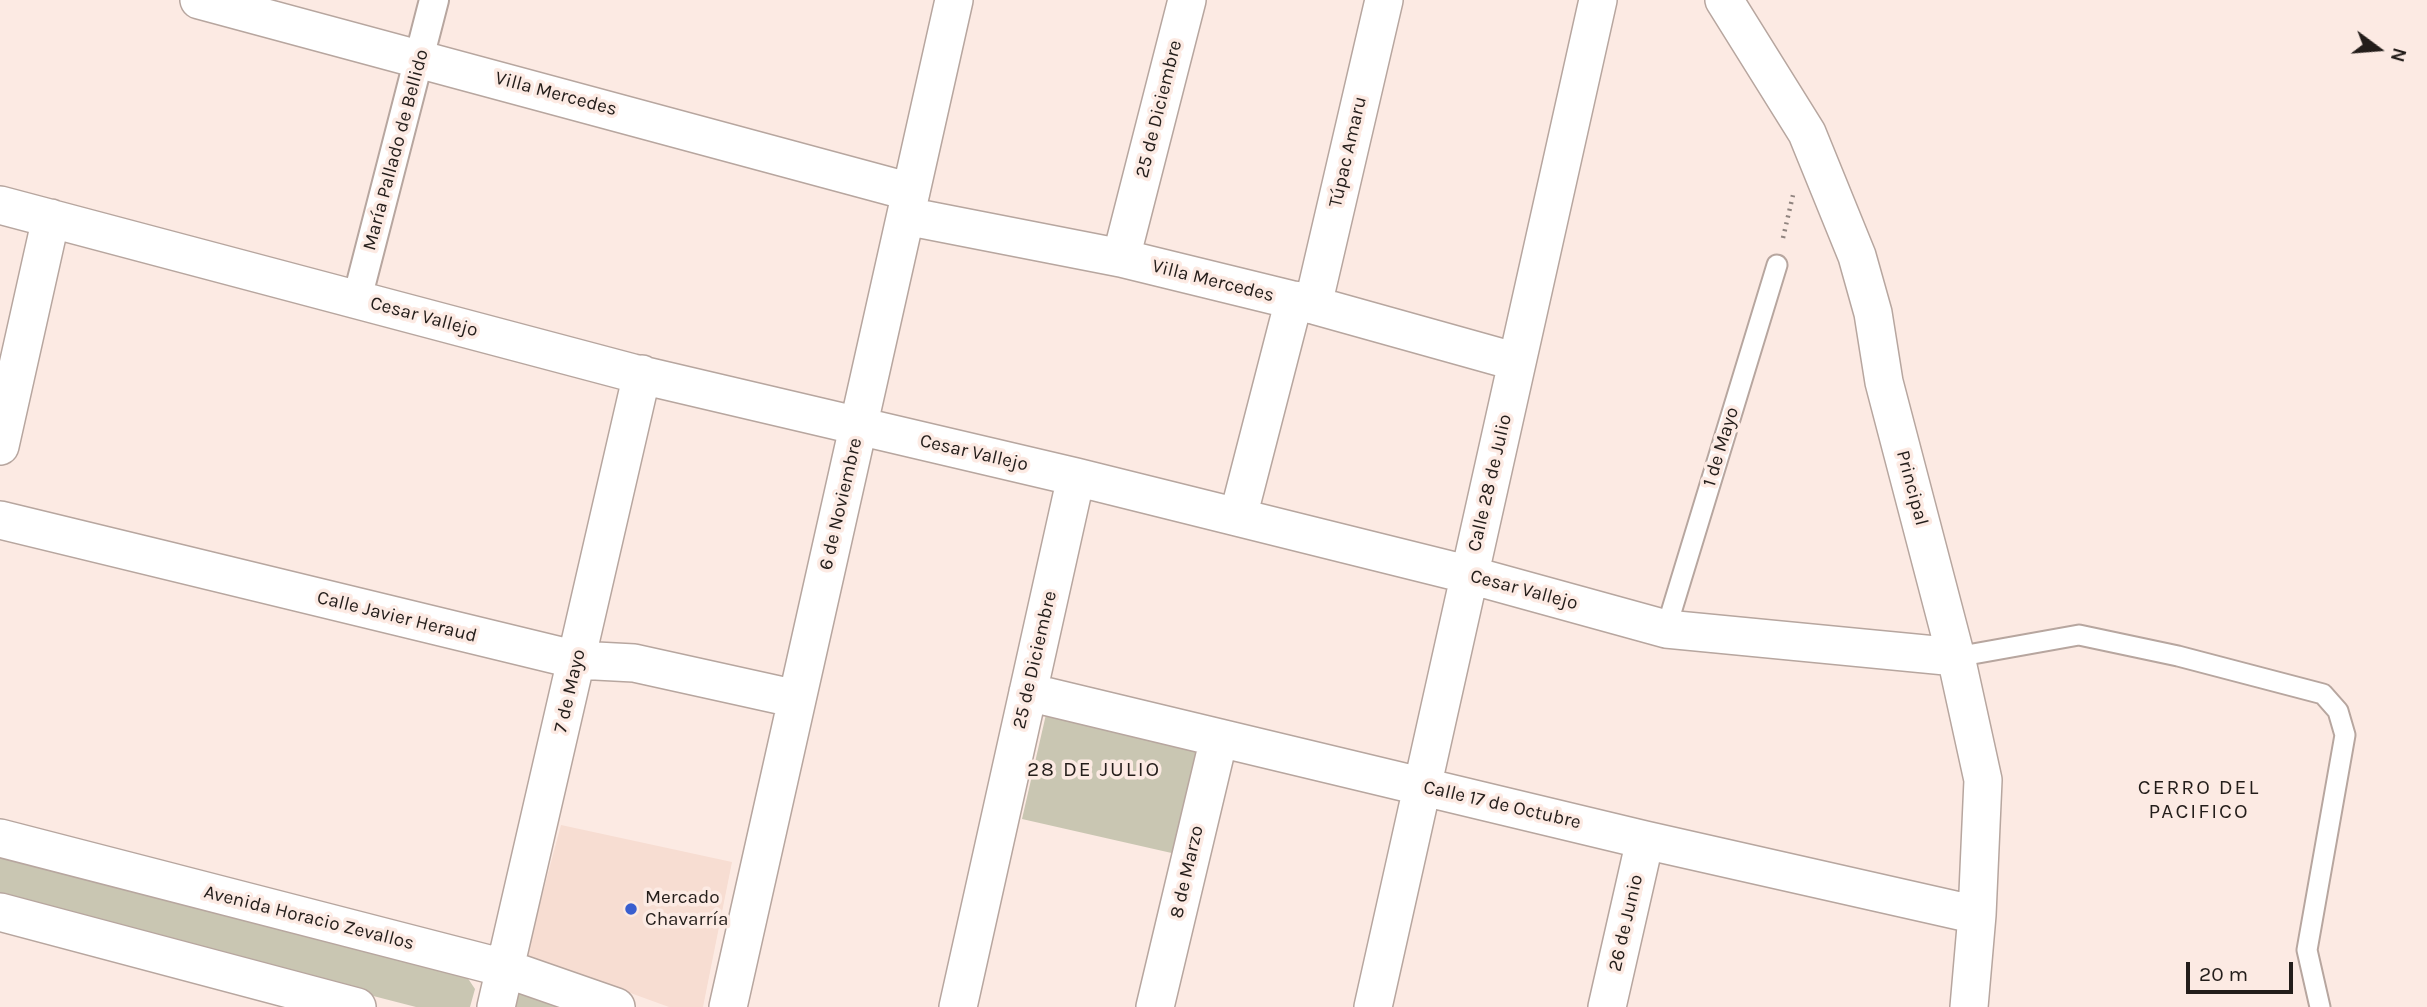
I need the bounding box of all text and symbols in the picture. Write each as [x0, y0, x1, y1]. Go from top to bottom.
north arrow [2343, 14, 2413, 84]
street label: 25 de Diciembre [1131, 38, 1187, 180]
text: N [2386, 45, 2411, 64]
street label: María Pallado de Bellido [358, 47, 434, 253]
street label: Villa Mercedes [493, 67, 619, 121]
street label: Túpac Amaru [1324, 94, 1372, 210]
street label: Villa Mercedes [1149, 255, 1277, 307]
street label: Cesar Vallejo [368, 292, 480, 342]
street label: 1 de Mayo [1698, 404, 1744, 490]
street label: Calle 28 de Julio [1463, 412, 1517, 554]
street label: Cesar Vallejo [918, 429, 1030, 477]
street label: 6 de Noviembre [815, 436, 867, 572]
street label: Principal [1891, 448, 1933, 528]
street label: Cesar Vallejo [1468, 565, 1580, 615]
street label: Calle Javier Heraud [315, 586, 479, 648]
street label: 25 de Diciembre [1008, 589, 1062, 731]
street label: 7 de Mayo [549, 647, 591, 735]
district label: 28 DE JULIO [1028, 757, 1160, 783]
district label: CERRO DEL PACIFICO [2139, 775, 2259, 825]
street label: Calle 17 de Octubre [1421, 776, 1583, 834]
street label: 8 de Marzo [1165, 823, 1209, 921]
street label: 26 de Junio [1604, 872, 1648, 974]
street label: Avenida Horacio Zevallos [201, 881, 417, 955]
place label: Mercado Chavarría [645, 887, 728, 931]
marker: Mercado Chavarría [623, 901, 639, 917]
scale bar [2189, 948, 2296, 992]
text: 20 m [2199, 962, 2248, 986]

